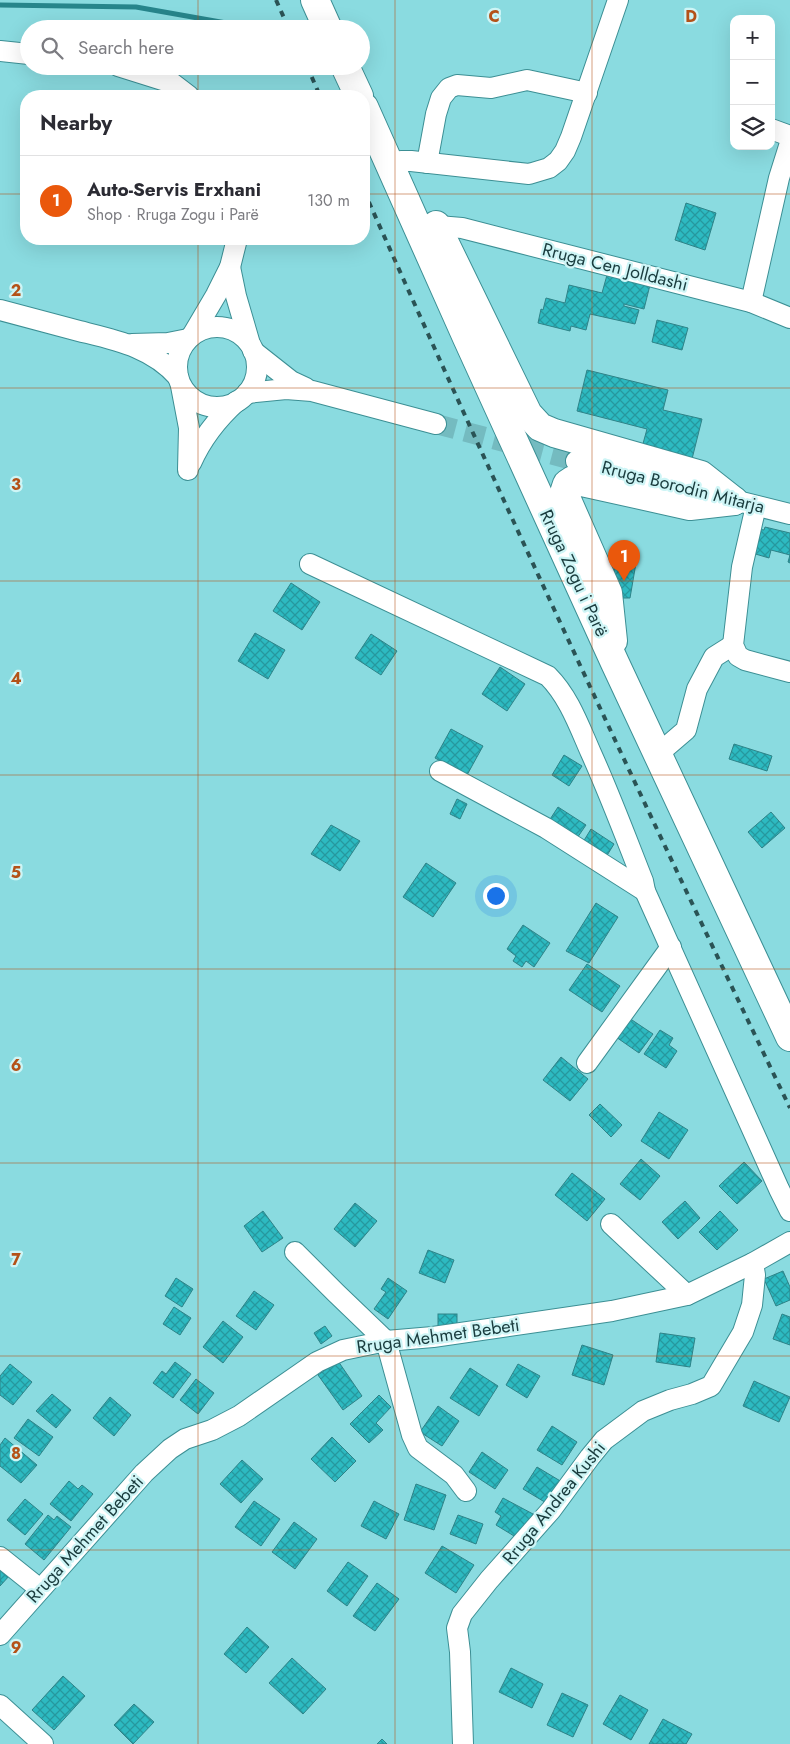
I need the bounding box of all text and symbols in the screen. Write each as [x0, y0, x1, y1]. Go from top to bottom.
text: C [488, 5, 500, 28]
text: D [685, 5, 697, 28]
map controls [730, 15, 775, 150]
button: + [730, 15, 775, 60]
search box [20, 20, 370, 75]
icon: search [38, 34, 66, 62]
text: Search here [78, 34, 174, 61]
button: − [730, 60, 775, 105]
button: layers [730, 105, 775, 150]
text: Nearby [40, 108, 112, 138]
text: Auto-Servis Erxhani [87, 176, 261, 203]
text: 1 [52, 189, 60, 212]
text: 130 m [307, 189, 350, 212]
text: Shop · Rruga Zogu i Parë [87, 203, 259, 226]
street label: Rruga Cen Jolldashi [539, 236, 691, 298]
text: 2 [11, 279, 21, 302]
street label: Rruga Borodin Mitarja [599, 454, 767, 520]
text: 3 [11, 473, 21, 496]
street label: Rruga Zogu i Parë [533, 505, 615, 641]
pin: 1 [608, 540, 640, 581]
text: 4 [10, 667, 22, 690]
text: 5 [11, 861, 21, 884]
your location [483, 883, 509, 909]
text: 6 [11, 1054, 21, 1077]
text: 7 [11, 1248, 21, 1271]
street label: Rruga Mehmet Bebeti [355, 1312, 521, 1360]
street label: Rruga Andrea Kushi [496, 1436, 612, 1570]
text: 8 [11, 1442, 21, 1465]
street label: Rruga Mehmet Bebeti [20, 1469, 150, 1609]
text: 9 [11, 1636, 21, 1659]

